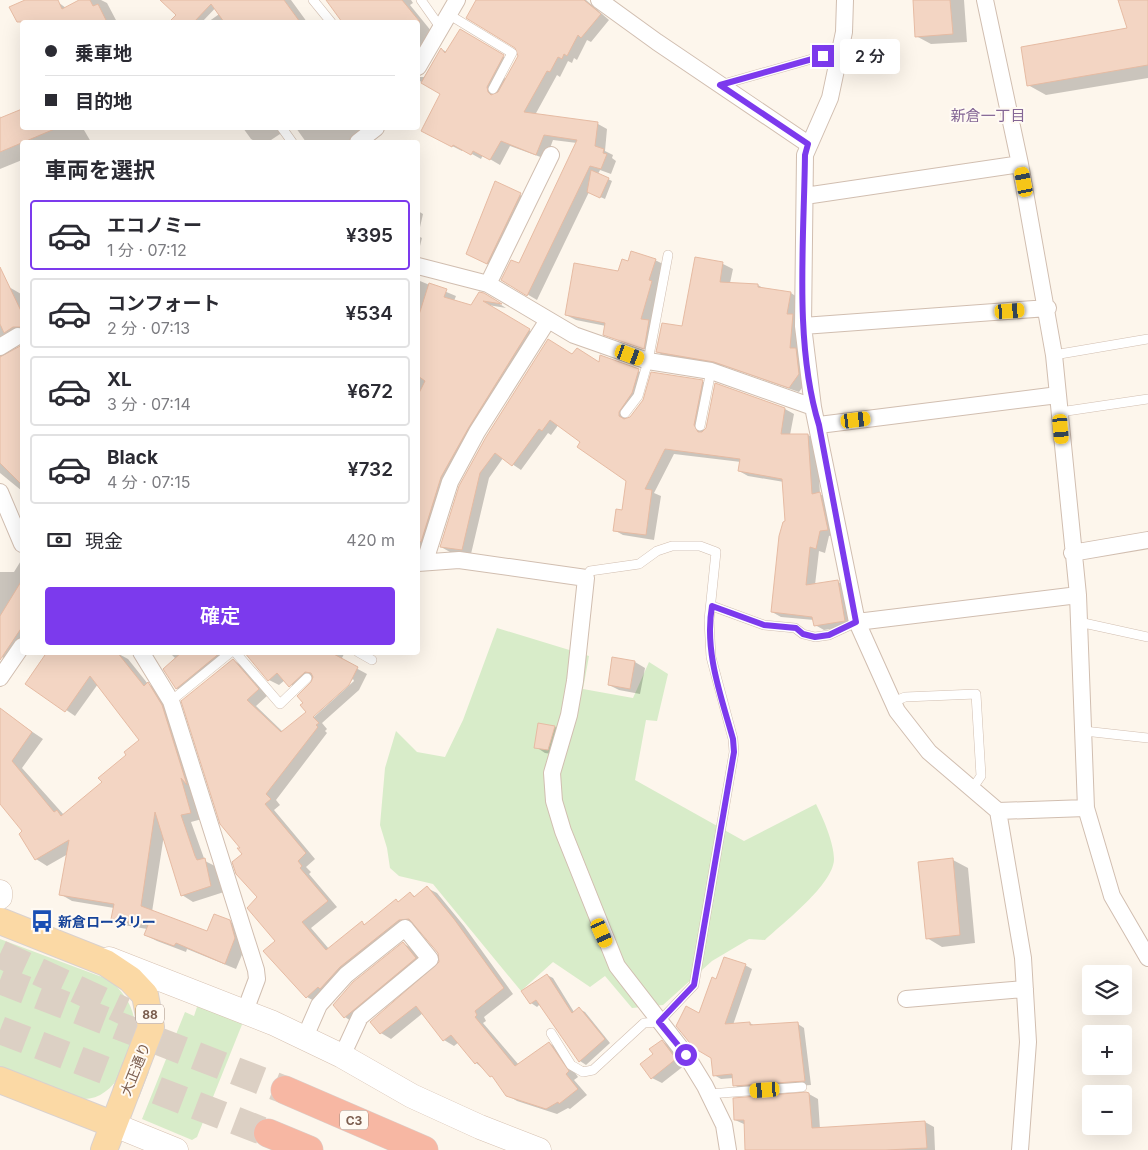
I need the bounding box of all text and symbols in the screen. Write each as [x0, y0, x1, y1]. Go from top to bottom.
callout: 2 分 [840, 38, 900, 74]
text: 乗車地 [75, 42, 132, 65]
route end [812, 45, 834, 67]
text: 2 分 [855, 46, 885, 66]
text: 目的地 [75, 90, 132, 113]
district label: 新倉一丁目 [950, 106, 1026, 125]
text: 車両を選択 [45, 157, 155, 183]
car [1013, 166, 1034, 198]
icon: car [47, 213, 92, 258]
text: エコノミー [107, 214, 202, 237]
text: ¥395 [346, 224, 393, 247]
text: 1 分 · 07:12 [107, 240, 187, 260]
icon: car [47, 291, 92, 336]
text: コンフォート [107, 292, 220, 315]
text: ¥534 [346, 302, 393, 325]
car [994, 302, 1025, 320]
text: 2 分 · 07:13 [107, 318, 190, 338]
car [613, 343, 646, 367]
text: XL [107, 368, 132, 391]
icon: car [47, 369, 92, 414]
text: ¥672 [347, 380, 393, 403]
text: 3 分 · 07:14 [107, 394, 191, 414]
car [840, 411, 871, 429]
car [1052, 413, 1069, 445]
text: Black [107, 446, 158, 469]
icon: car [47, 447, 92, 492]
text: ¥732 [348, 458, 393, 481]
text: 4 分 · 07:15 [107, 472, 191, 492]
icon: cash [45, 526, 73, 554]
text: 現金 [85, 530, 123, 553]
text: 420 m [346, 530, 395, 550]
button: 確定 [45, 587, 395, 645]
bus stop icon: 新倉ロータリー [29, 908, 55, 934]
place label: 新倉ロータリー [58, 913, 156, 930]
car [589, 916, 614, 950]
map controls [1082, 965, 1132, 1135]
button: layers [1082, 965, 1132, 1015]
road number: 88 [136, 1004, 164, 1024]
button: + [1082, 1025, 1132, 1075]
street label: 大正通り [117, 1040, 153, 1098]
route start [675, 1044, 697, 1066]
car [749, 1081, 780, 1099]
button: − [1082, 1085, 1132, 1135]
road number: C3 [340, 1110, 368, 1130]

